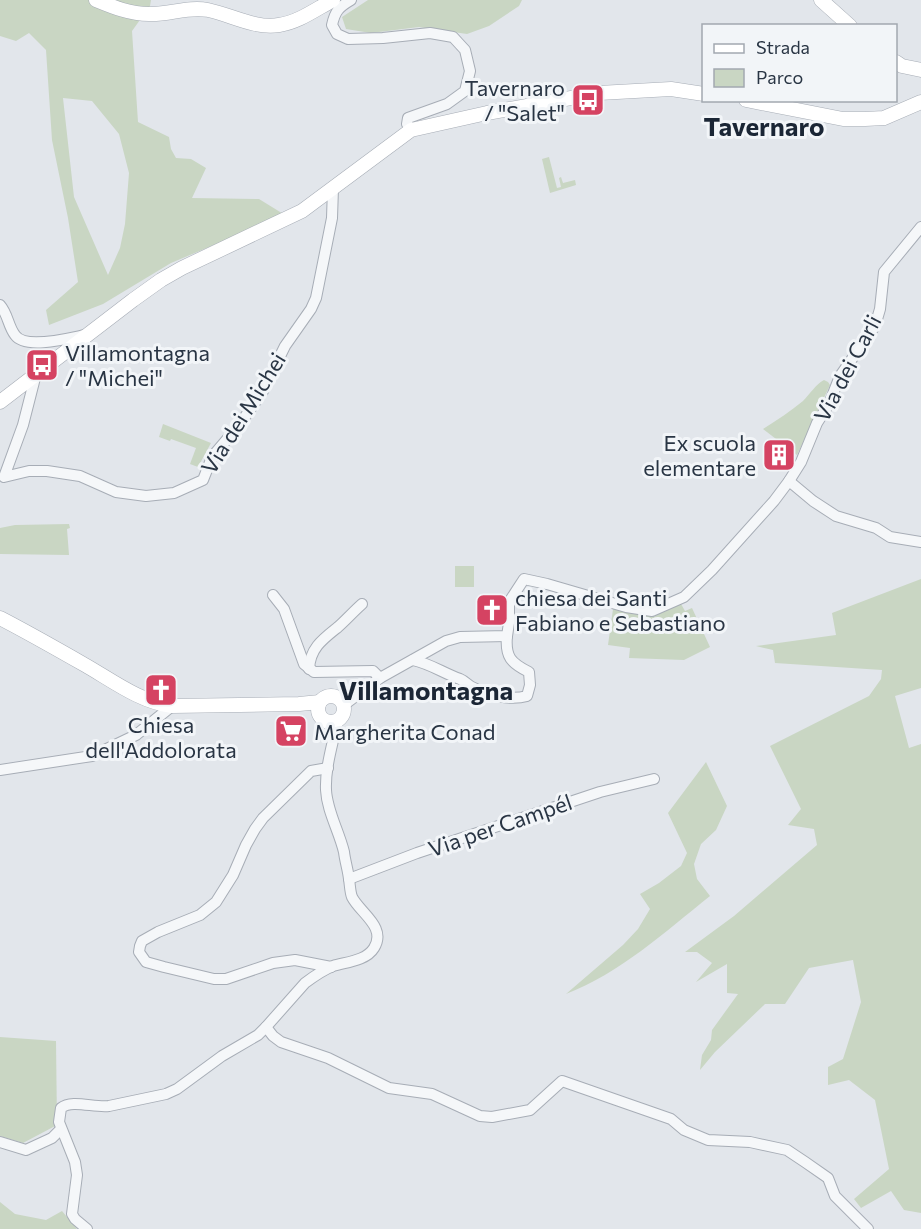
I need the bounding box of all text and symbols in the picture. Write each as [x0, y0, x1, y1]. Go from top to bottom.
legend [702, 24, 897, 102]
text: Strada [756, 36, 810, 58]
text: Parco [756, 66, 803, 88]
place label: Tavernaro / "Salet" [465, 74, 565, 126]
bus stop icon: Tavernaro / "Salet" [570, 82, 606, 118]
district label: Tavernaro [704, 110, 824, 141]
street label: Via dei Carli [808, 310, 886, 426]
place label: Villamontagna / "Michei" [65, 339, 210, 391]
bus stop icon: Villamontagna / "Michei" [24, 347, 60, 383]
street label: Via dei Michei [195, 347, 291, 479]
place label: Ex scuola elementare [643, 429, 756, 481]
building icon: Ex scuola elementare [761, 437, 797, 473]
place label: chiesa dei Santi Fabiano e Sebastiano [515, 584, 726, 636]
church icon: chiesa dei Santi Fabiano e Sebastiano [474, 592, 510, 628]
church icon: Chiesa dell'Addolorata [143, 672, 179, 708]
district label: Villamontagna [339, 674, 513, 705]
place label: Chiesa dell'Addolorata [85, 711, 237, 763]
supermarket icon: Margherita Conad [273, 713, 309, 749]
place label: Margherita Conad [314, 718, 496, 745]
street label: Via per Campél [425, 788, 575, 862]

